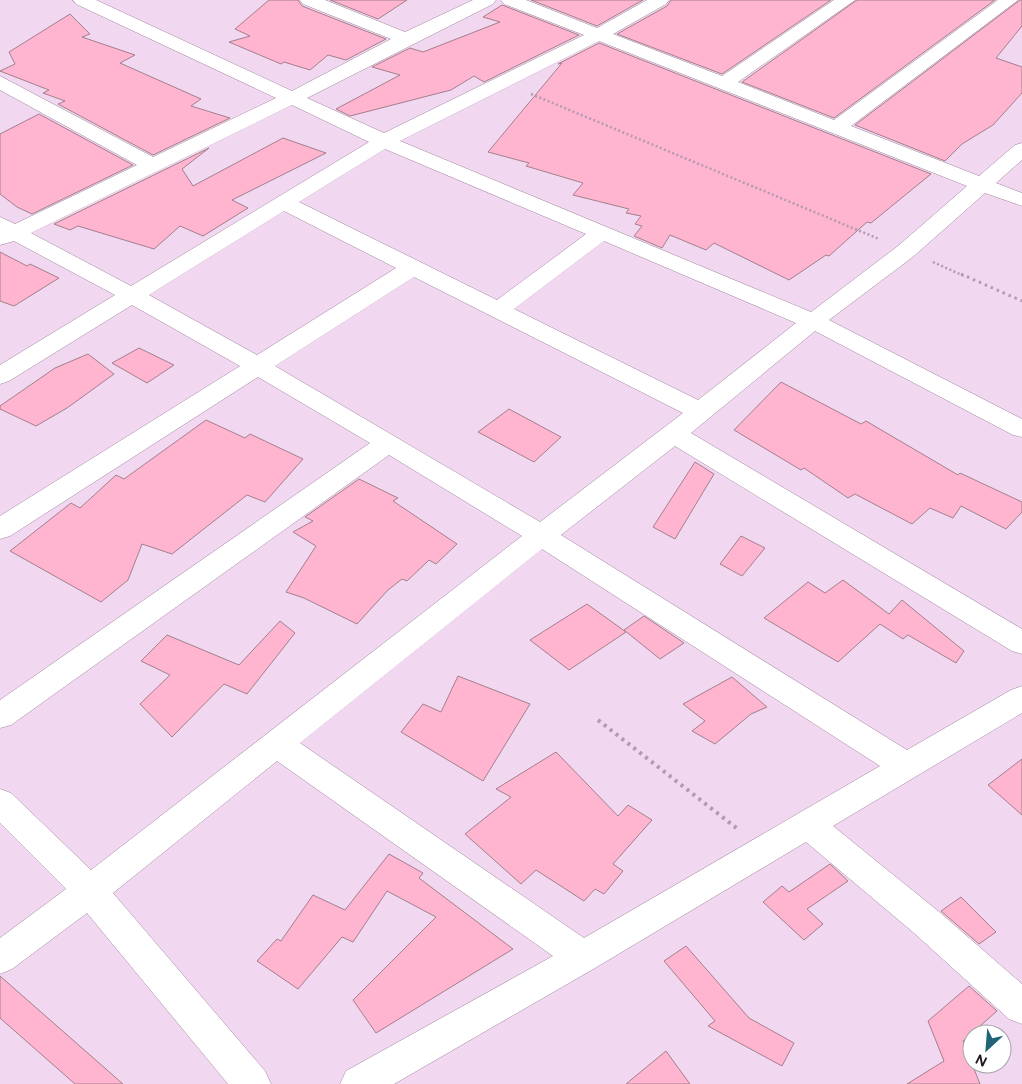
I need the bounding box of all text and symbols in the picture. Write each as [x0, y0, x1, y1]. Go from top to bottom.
north arrow [962, 1024, 1012, 1074]
text: N [973, 1050, 990, 1070]

